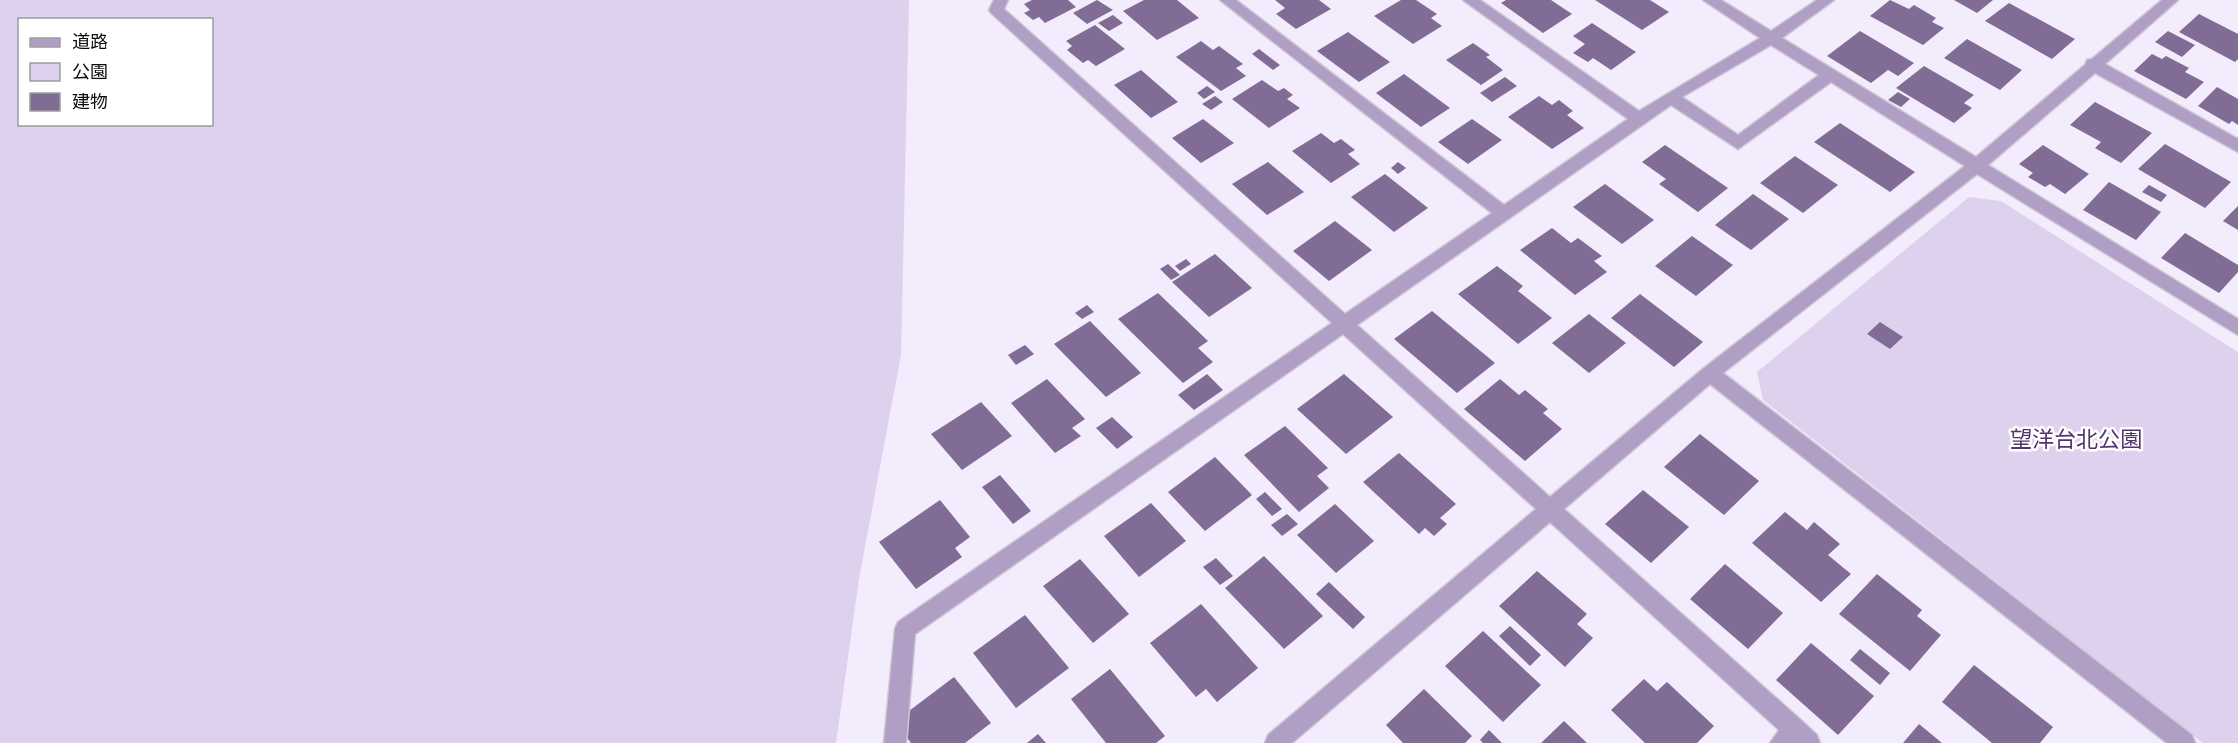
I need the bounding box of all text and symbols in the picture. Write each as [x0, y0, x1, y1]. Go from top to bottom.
legend [18, 18, 213, 126]
text: 道路 [72, 32, 108, 53]
text: 公園 [72, 62, 108, 83]
text: 建物 [72, 92, 108, 113]
park label: 望洋台北公園 [2010, 427, 2142, 454]

